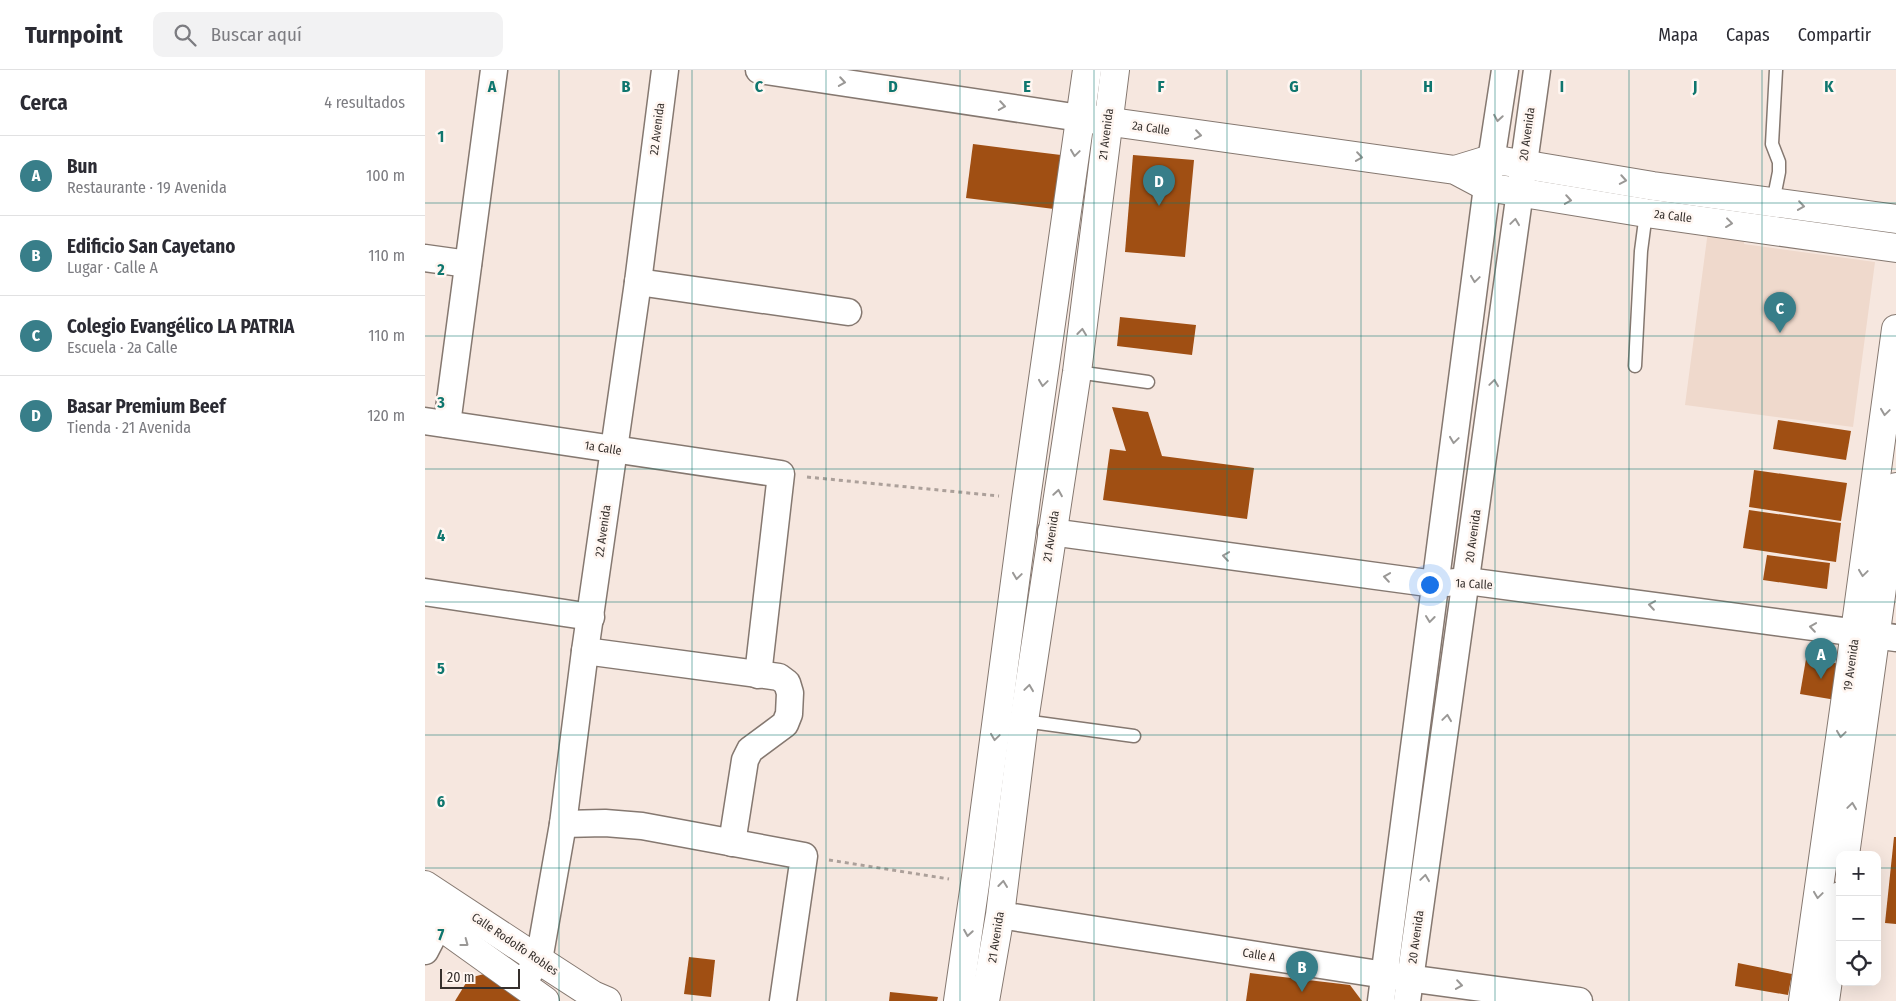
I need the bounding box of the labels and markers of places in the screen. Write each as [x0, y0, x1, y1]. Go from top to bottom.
pin: D [1143, 165, 1175, 206]
pin: C [1764, 292, 1796, 333]
pin: A [1805, 638, 1837, 679]
pin: B [1286, 951, 1318, 992]

